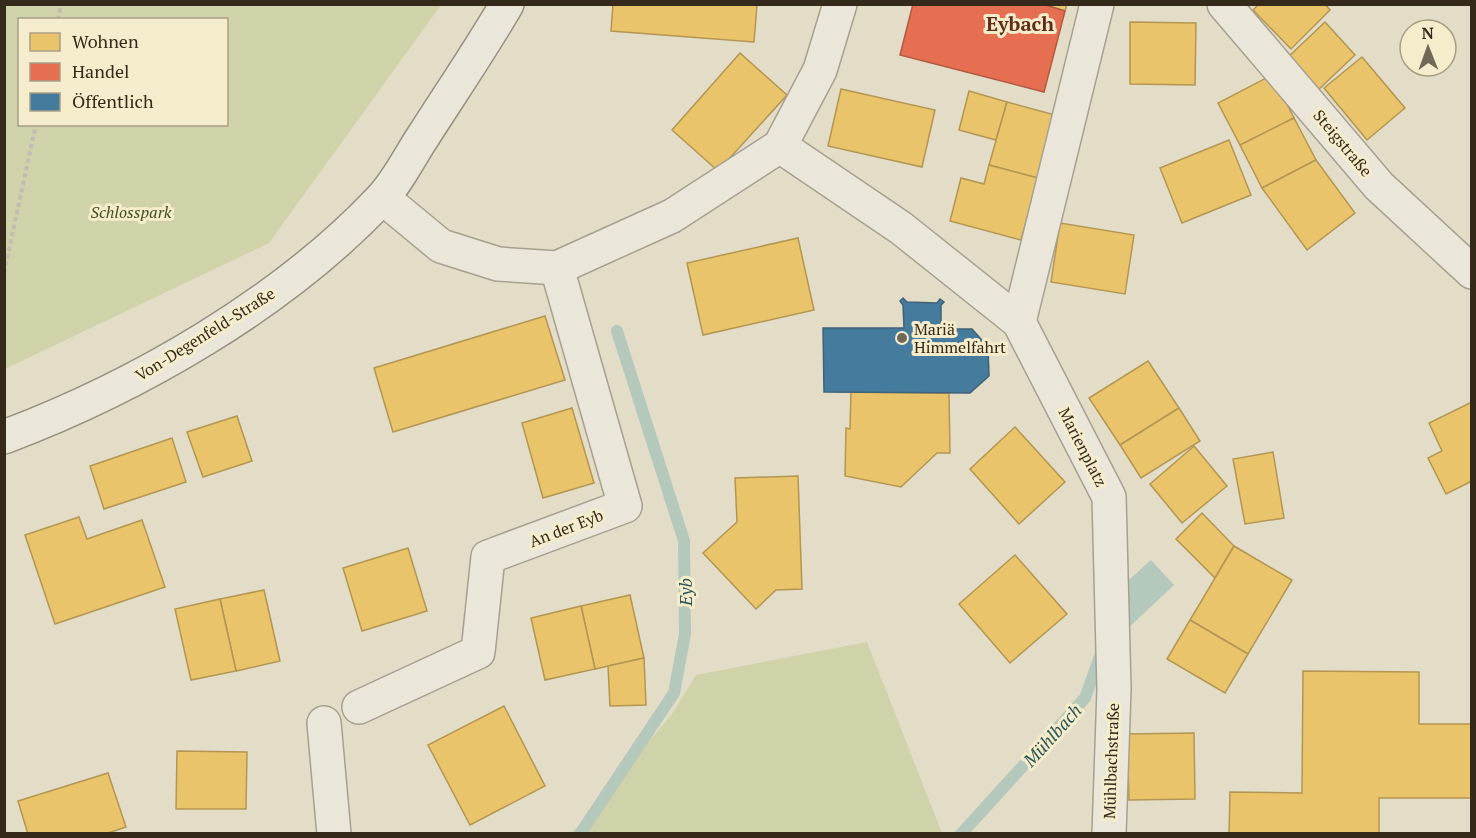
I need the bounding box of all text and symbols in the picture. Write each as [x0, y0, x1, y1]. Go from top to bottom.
district label: Eybach [986, 10, 1054, 37]
legend [18, 18, 228, 126]
north arrow [1398, 18, 1458, 78]
text: N [1421, 22, 1434, 44]
text: Wohnen [72, 29, 139, 53]
text: Handel [72, 59, 129, 83]
text: Öffentlich [72, 89, 154, 113]
street label: Steigstraße [1308, 105, 1378, 181]
park label: Schlosspark [90, 201, 172, 223]
street label: Von-Degenfeld-Straße [131, 282, 279, 386]
place label: Mariä Himmelfahrt [914, 318, 1006, 358]
marker: Mariä Himmelfahrt [895, 331, 909, 345]
street label: Marienplatz [1054, 404, 1112, 490]
street label: An der Eyb [526, 504, 606, 552]
water label: Eyb [673, 578, 697, 607]
water label: Mühlbach [1017, 699, 1087, 772]
street label: Mühlbachstraße [1098, 703, 1124, 819]

